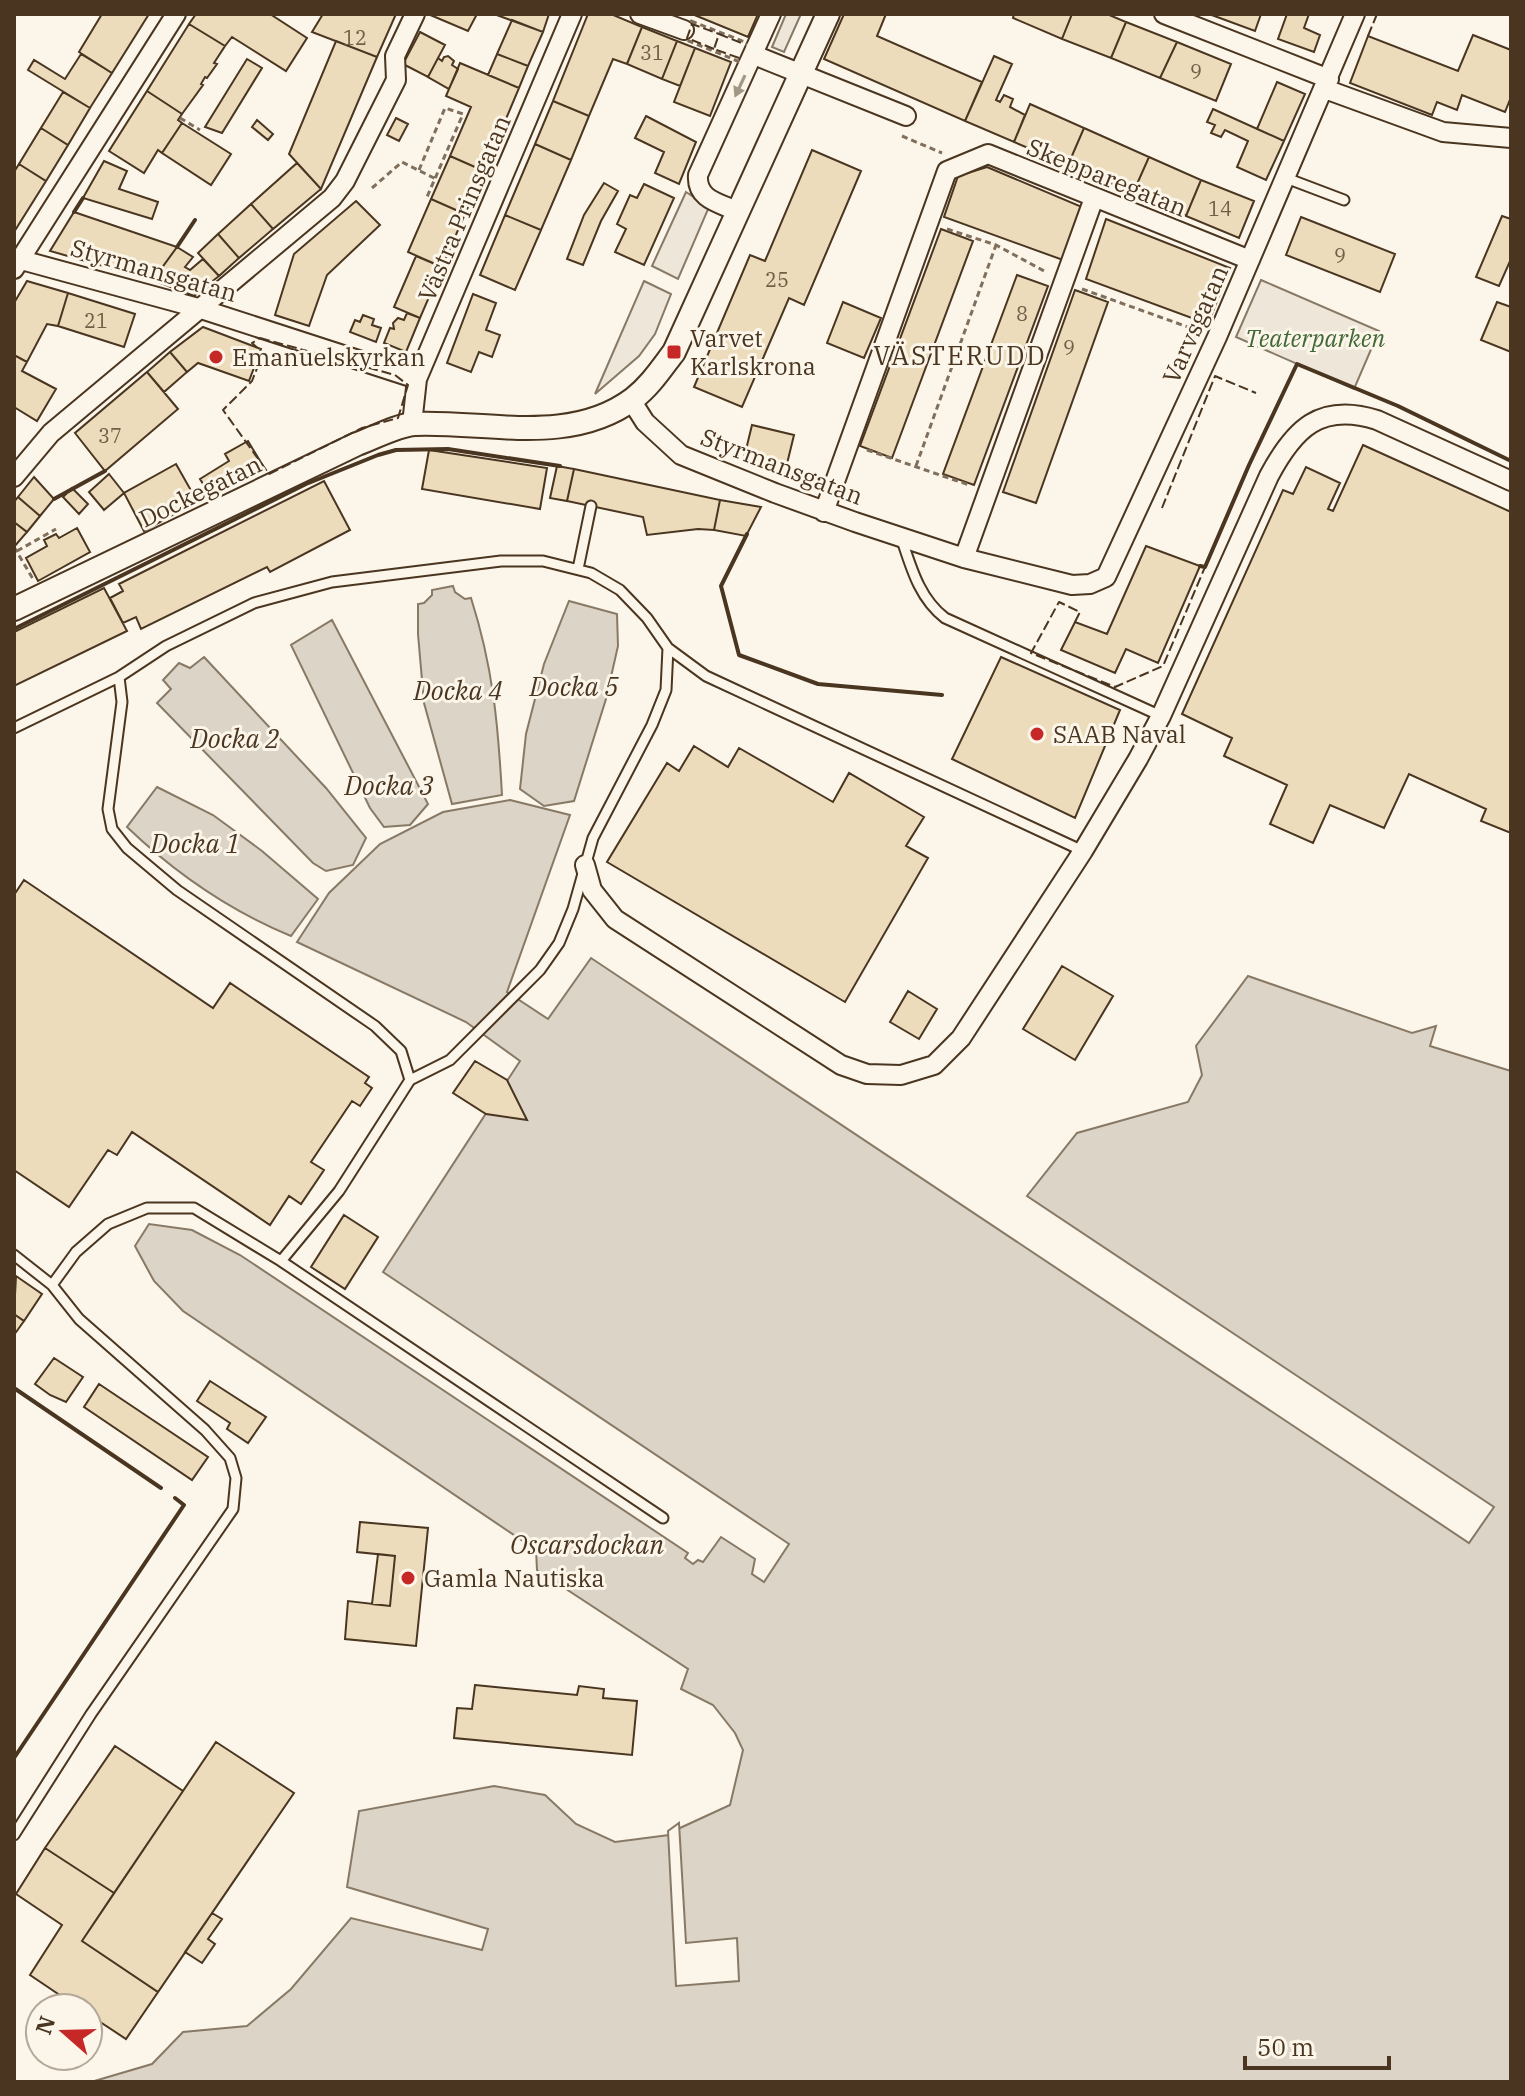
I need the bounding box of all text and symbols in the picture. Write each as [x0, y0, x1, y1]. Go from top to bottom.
house number: 12 [343, 24, 367, 51]
house number: 31 [640, 39, 664, 66]
house number: 9 [1190, 58, 1202, 85]
one-way arrow [733, 74, 747, 97]
street label: Västra Prinsgatan [410, 110, 518, 306]
street label: Skepparegatan [1022, 130, 1192, 224]
house number: 14 [1208, 195, 1232, 222]
street label: Styrmansgatan [67, 231, 241, 309]
house number: 9 [1334, 242, 1346, 269]
street label: Varvsgatan [1155, 260, 1235, 388]
house number: 25 [765, 266, 789, 293]
house number: 8 [1016, 300, 1028, 327]
house number: 21 [84, 307, 108, 334]
place label: Varvet Karlskrona [690, 322, 816, 382]
park label: Teaterparken [1245, 322, 1385, 354]
house number: 9 [1063, 334, 1075, 361]
district label: VÄSTERUDD [873, 338, 1047, 372]
place label: Emanuelskyrkan [232, 341, 425, 373]
marker: Varvet Karlskrona [665, 343, 683, 361]
marker: Emanuelskyrkan [207, 348, 225, 366]
street label: Styrmansgatan [696, 420, 868, 512]
house number: 37 [98, 422, 122, 449]
street label: Dockegatan [133, 448, 267, 534]
water label: Docka 5 [528, 669, 619, 703]
water label: Docka 4 [412, 673, 503, 707]
place label: SAAB Naval [1053, 718, 1186, 750]
water label: Docka 2 [189, 721, 280, 755]
marker: SAAB Naval [1028, 725, 1046, 743]
water label: Docka 3 [343, 768, 434, 802]
water label: Docka 1 [149, 826, 240, 860]
water label: Oscarsdockan [510, 1527, 664, 1561]
place label: Gamla Nautiska [424, 1562, 605, 1594]
marker: Gamla Nautiska [399, 1569, 417, 1587]
north arrow [24, 1992, 104, 2072]
text: N [28, 2012, 61, 2038]
scale bar [1245, 2020, 1389, 2070]
text: 50 m [1257, 2031, 1314, 2063]

